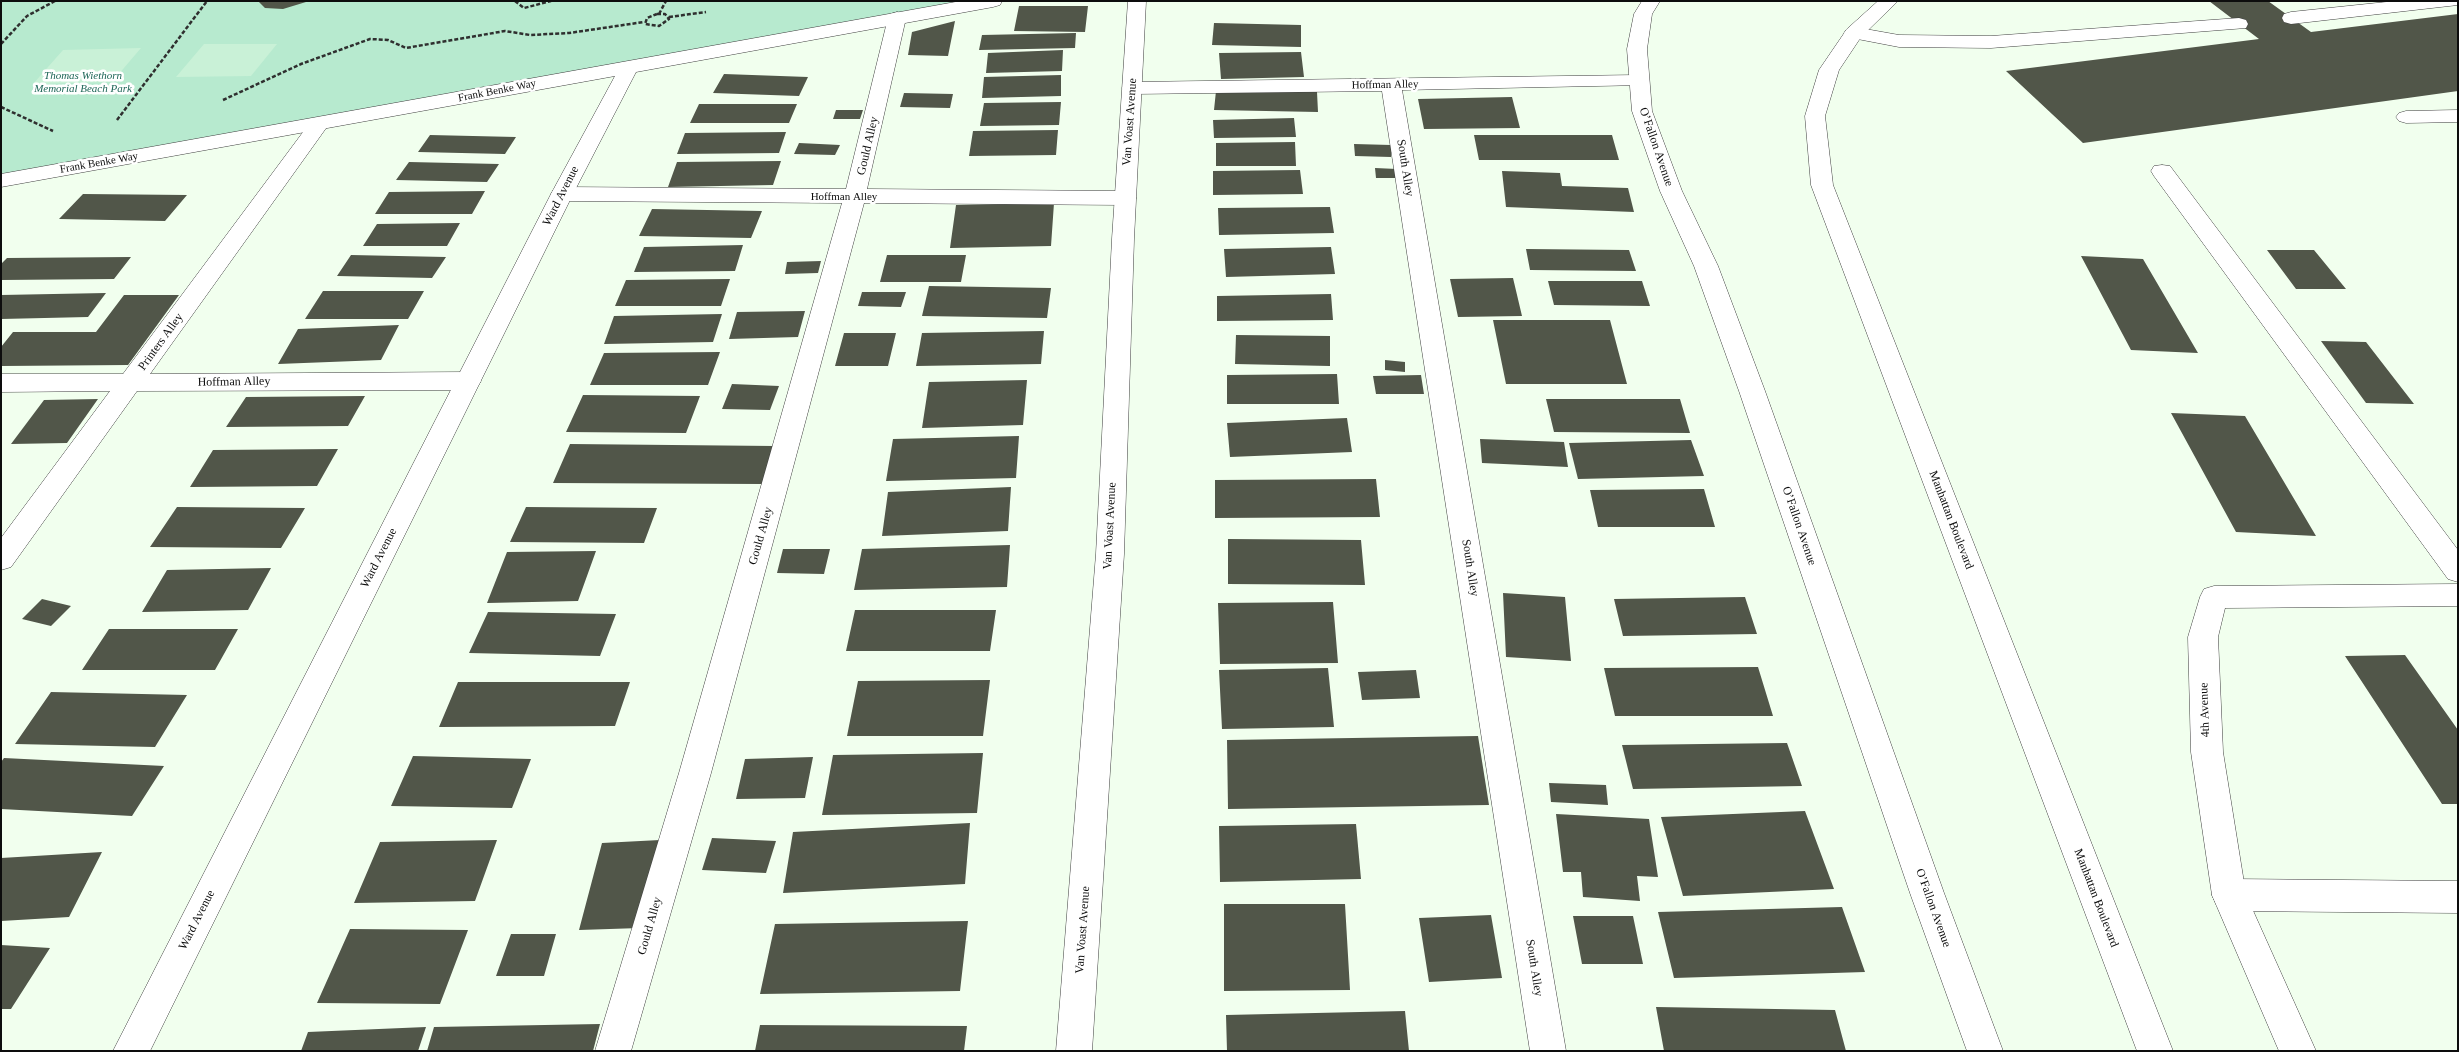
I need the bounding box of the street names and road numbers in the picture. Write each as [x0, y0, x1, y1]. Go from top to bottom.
street label: Frank Benke Way [457, 77, 537, 105]
street label: Van Voast Avenue [1120, 78, 1140, 166]
street label: Hoffman Alley [1352, 78, 1418, 92]
street label: O’Fallon Avenue [1636, 106, 1676, 188]
street label: Gould Alley [854, 115, 882, 177]
street label: South Alley [1393, 138, 1417, 198]
street label: Frank Benke Way [59, 150, 139, 176]
street label: Ward Avenue [540, 164, 582, 228]
street label: Hoffman Alley [811, 190, 877, 204]
street label: Printers Alley [135, 311, 187, 373]
street label: Hoffman Alley [197, 374, 271, 390]
street label: Manhattan Boulevard [1926, 469, 1976, 571]
street label: Van Voast Avenue [1101, 482, 1119, 570]
street label: O’Fallon Avenue [1779, 485, 1819, 567]
street label: Gould Alley [746, 505, 776, 567]
street label: Ward Avenue [358, 526, 400, 590]
street label: South Alley [1458, 538, 1482, 598]
street label: 4th Avenue [2197, 682, 2213, 738]
street label: Manhattan Boulevard [2071, 847, 2121, 949]
street label: O’Fallon Avenue [1912, 867, 1954, 949]
street label: Van Voast Avenue [1073, 886, 1093, 974]
street label: Ward Avenue [176, 888, 218, 952]
street label: Gould Alley [635, 895, 665, 957]
street label: South Alley [1522, 938, 1546, 998]

